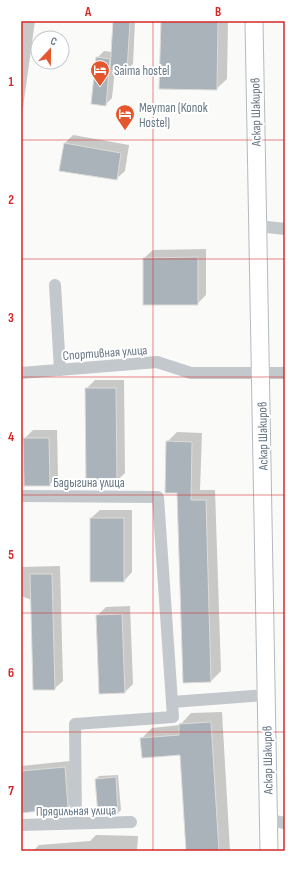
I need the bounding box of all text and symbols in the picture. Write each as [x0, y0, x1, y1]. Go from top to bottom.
text: A [84, 4, 92, 20]
text: B [215, 4, 221, 20]
north arrow [30, 30, 70, 70]
text: С [49, 34, 59, 48]
hotel icon: Saima hostel [89, 59, 111, 87]
place label: Saima hostel [114, 63, 170, 79]
text: 1 [8, 74, 14, 90]
street label: Аскар Шакиров [247, 78, 265, 147]
place label: Meyman (Konok Hostel) [139, 100, 208, 131]
hotel icon: Meyman (Konok Hostel) [114, 103, 136, 131]
text: 2 [8, 192, 14, 208]
text: 3 [8, 310, 14, 326]
street label: Спортивная улица [62, 342, 148, 364]
street label: Аскар Шакиров [254, 402, 272, 471]
text: 4 [8, 429, 14, 445]
street label: Бадыгина улица [53, 475, 125, 491]
text: 5 [8, 547, 14, 563]
text: 6 [8, 665, 14, 681]
street label: Аскар Шакиров [259, 726, 277, 795]
text: 7 [8, 783, 14, 799]
street label: Прядильная улица [36, 802, 116, 820]

